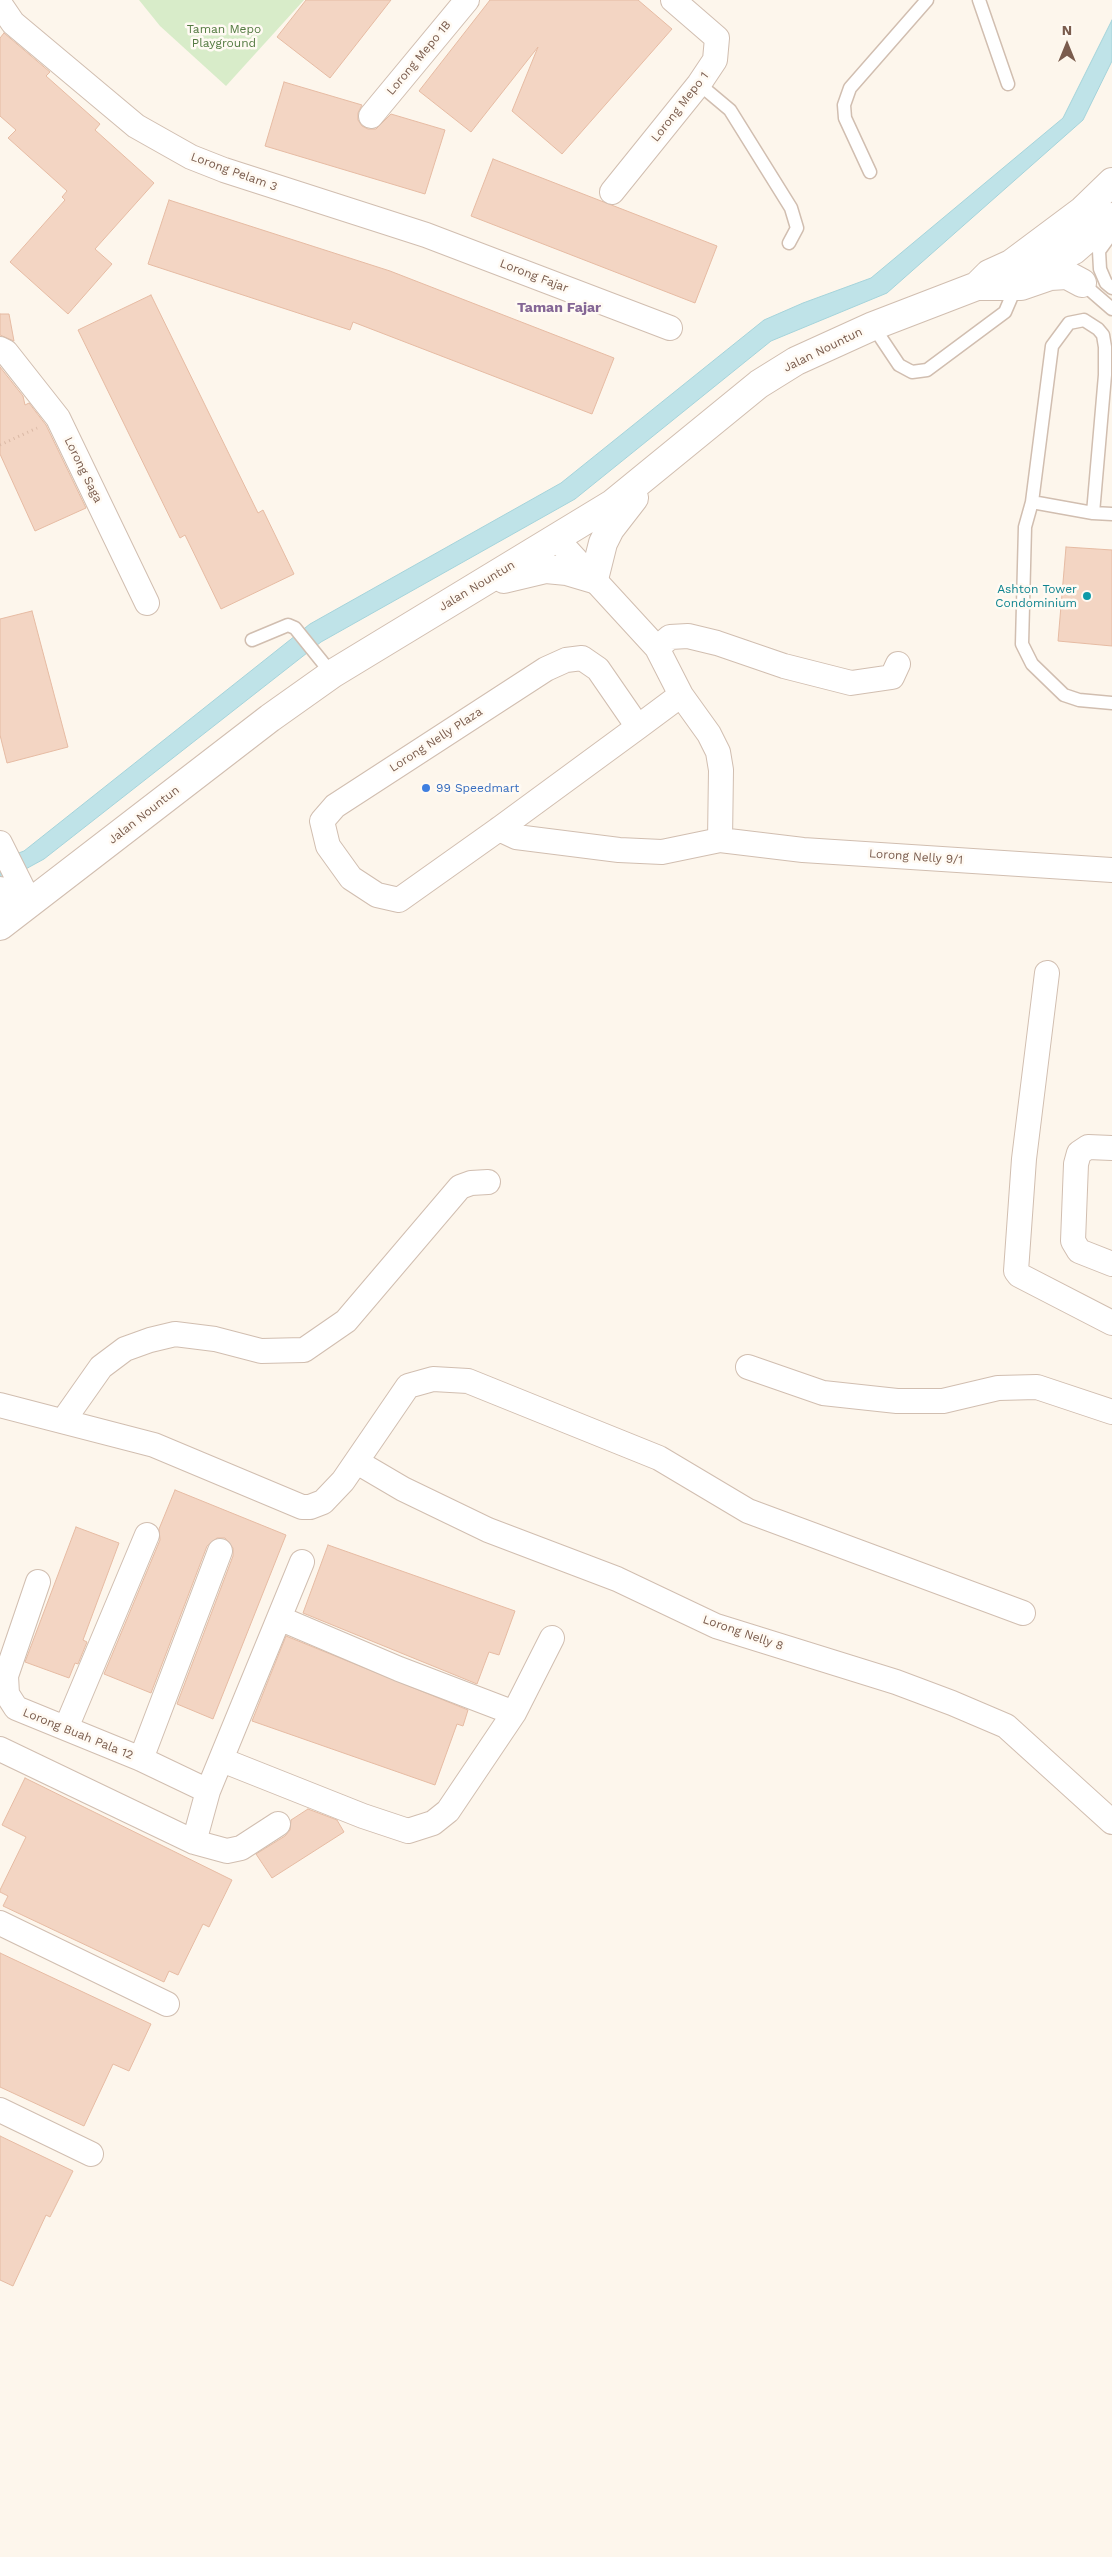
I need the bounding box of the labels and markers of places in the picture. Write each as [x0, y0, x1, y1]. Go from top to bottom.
place label: Ashton Tower Condominium [995, 582, 1077, 610]
marker: Ashton Tower Condominium [1081, 590, 1093, 602]
place label: 99 Speedmart [436, 781, 519, 795]
marker: 99 Speedmart [420, 782, 432, 794]

